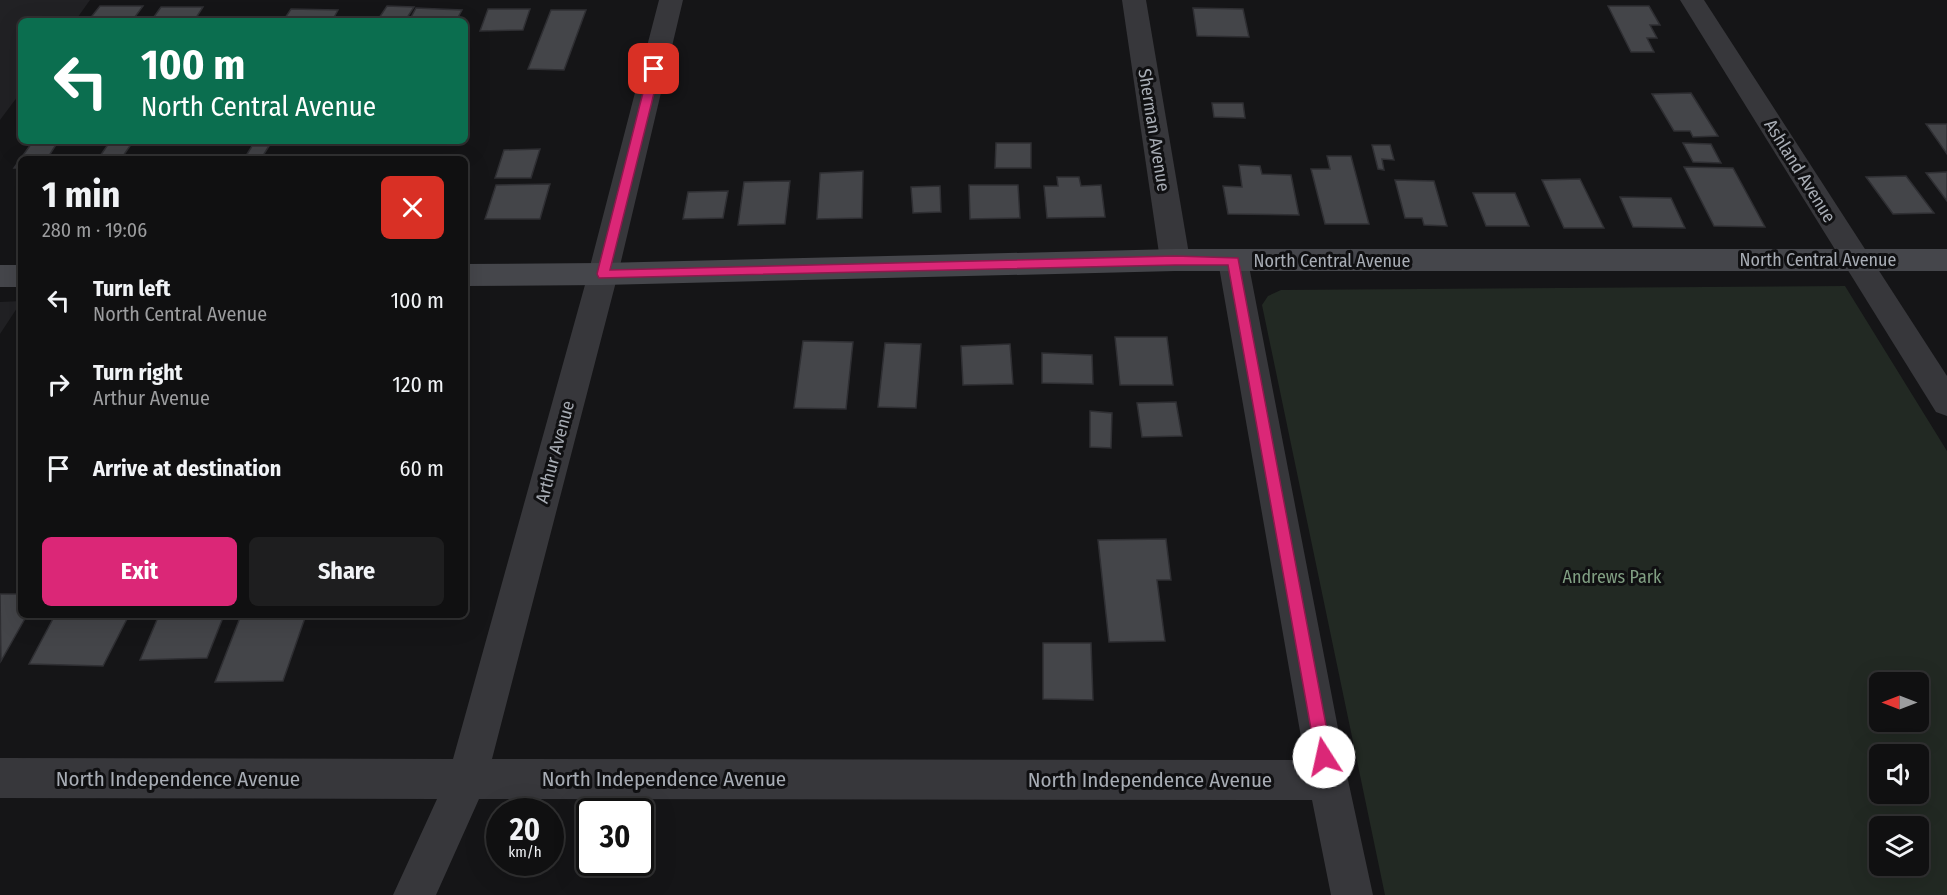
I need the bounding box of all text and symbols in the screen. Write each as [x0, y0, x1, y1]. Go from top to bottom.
text: 100 m [141, 40, 245, 90]
icon: left [42, 42, 120, 120]
pin [628, 43, 679, 94]
icon: arrive [637, 52, 670, 85]
street label: Sherman Avenue [1133, 67, 1175, 193]
text: North Central Avenue [141, 91, 376, 123]
street label: Ashland Avenue [1760, 115, 1841, 227]
text: 1 min [42, 173, 120, 217]
button: close [381, 176, 444, 239]
text: 280 m · 19:06 [42, 218, 147, 242]
street label: North Central Avenue [1740, 249, 1896, 271]
street label: North Central Avenue [1254, 250, 1410, 272]
text: Turn left [93, 275, 171, 302]
icon: left [42, 284, 75, 317]
text: 100 m [390, 287, 444, 314]
text: North Central Avenue [93, 302, 267, 326]
text: Turn right [93, 359, 182, 386]
icon: right [42, 368, 75, 401]
text: 120 m [392, 371, 444, 398]
text: Arthur Avenue [93, 386, 210, 410]
street label: Arthur Avenue [531, 398, 579, 506]
icon: arrive [42, 452, 75, 485]
text: Arrive at destination [93, 455, 281, 482]
text: 60 m [400, 455, 444, 482]
button: Exit [42, 537, 237, 606]
button: Share [249, 537, 444, 606]
park label: Andrews Park [1563, 566, 1662, 588]
north arrow [1869, 672, 1929, 732]
map controls [1869, 672, 1929, 876]
position arrow [1292, 725, 1356, 789]
button: sound [1869, 744, 1929, 804]
street label: North Independence Avenue [56, 766, 300, 792]
street label: North Independence Avenue [542, 766, 786, 792]
street label: North Independence Avenue [1028, 767, 1272, 793]
speed limit sign: 30 [576, 798, 654, 876]
text: 20 [510, 812, 540, 848]
button: layers [1869, 816, 1929, 876]
text: km/h [508, 843, 542, 861]

